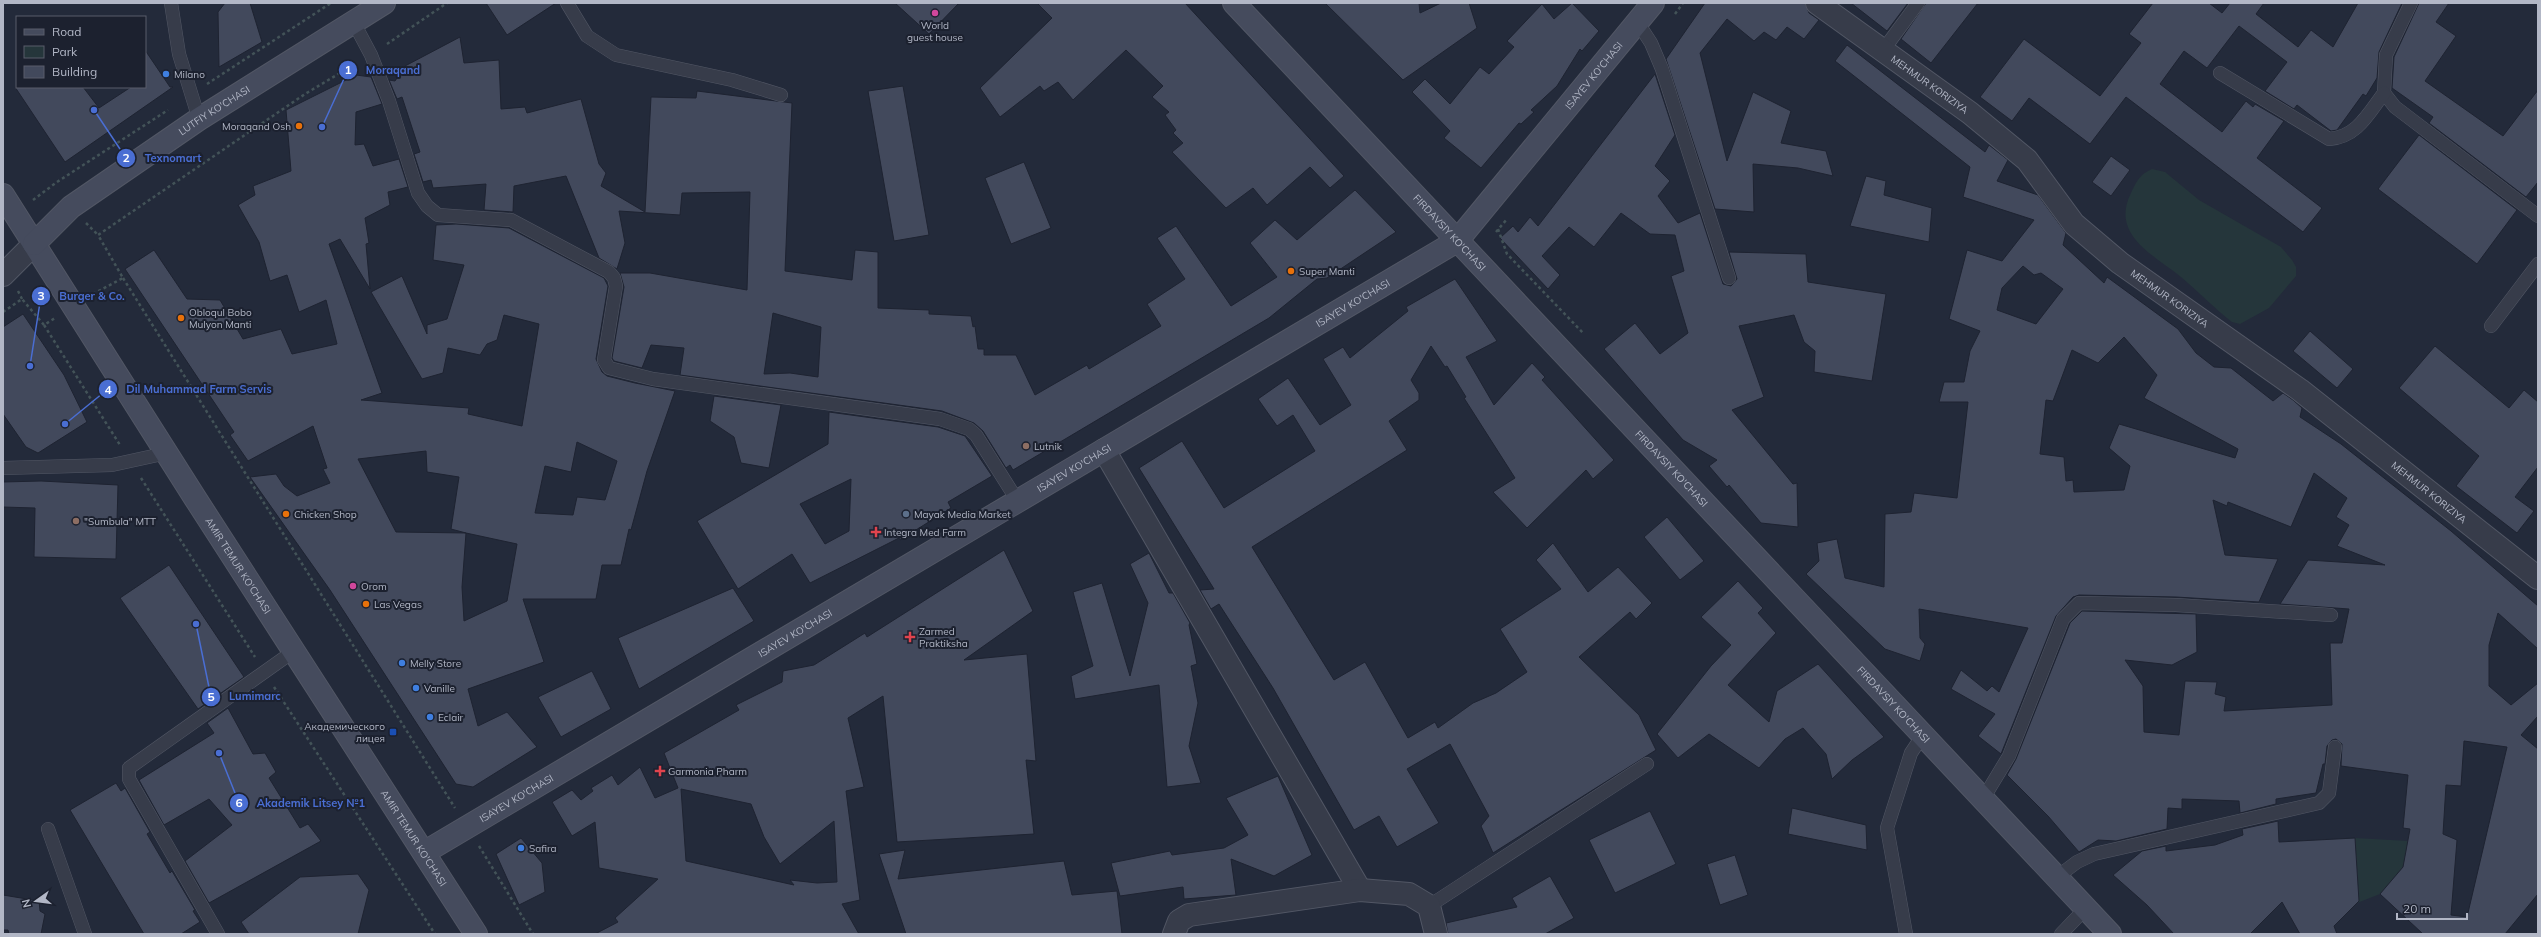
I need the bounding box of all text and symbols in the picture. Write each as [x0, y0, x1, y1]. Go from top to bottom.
marker: World guest house [930, 8, 940, 18]
legend [16, 16, 146, 88]
place label: World guest house [907, 19, 963, 44]
text: Road [52, 24, 81, 39]
street label: ISAYEV KO'CHASI [1562, 39, 1625, 112]
text: Park [52, 44, 78, 59]
street label: MEHMUR KORIZIYA [1889, 52, 1972, 117]
callout: Moraqand [338, 58, 428, 81]
text: 1 [344, 62, 352, 77]
text: Moraqand [366, 63, 420, 77]
text: Building [52, 64, 97, 79]
place label: Milano [174, 68, 205, 81]
marker: Milano [161, 69, 171, 79]
street label: LUTFIY KO'CHASI [176, 82, 252, 138]
place label: Moraqand Osh [222, 120, 291, 133]
marker: Moraqand Osh [294, 121, 304, 131]
callout: Texnomart [116, 147, 209, 170]
text: 2 [122, 150, 130, 165]
text: Texnomart [145, 151, 201, 165]
street label: FIRDAVSIY KO'CHASI [1411, 191, 1489, 273]
place label: Super Manti [1299, 265, 1355, 278]
marker: Super Manti [1286, 266, 1296, 276]
street label: MEHMUR KORIZIYA [2128, 266, 2212, 330]
street label: ISAYEV KO'CHASI [1313, 276, 1392, 330]
callout: Burger & Co. [31, 284, 132, 307]
text: 3 [37, 288, 45, 303]
text: Burger & Co. [59, 289, 125, 303]
place label: Obloqul Bobo Mulyon Manti [189, 306, 252, 331]
marker: Obloqul Bobo Mulyon Manti [176, 313, 186, 323]
callout: Dil Muhammad Farm Servis [98, 378, 280, 401]
text: 4 [104, 382, 112, 397]
text: Dil Muhammad Farm Servis [126, 382, 272, 396]
street label: FIRDAVSIY KO'CHASI [1633, 427, 1711, 509]
place label: Lutnik [1034, 440, 1063, 453]
marker: Lutnik [1021, 441, 1031, 451]
street label: ISAYEV KO'CHASI [1034, 441, 1113, 495]
street label: MEHMUR KORIZIYA [2389, 458, 2470, 526]
place label: Chicken Shop [294, 508, 357, 521]
place label: Mayak Media Market [914, 508, 1011, 521]
marker: Chicken Shop [281, 509, 291, 519]
marker: Mayak Media Market [901, 509, 911, 519]
place label: "Sumbula" MTT [84, 515, 156, 528]
street label: AMIR TEMUR KO'CHASI [203, 515, 274, 616]
marker: "Sumbula" MTT [71, 516, 81, 526]
place label: Integra Med Farm [884, 526, 966, 539]
marker: Integra Med Farm [871, 527, 881, 537]
place label: Orom [361, 580, 387, 593]
marker: Orom [348, 581, 358, 591]
place label: Las Vegas [374, 598, 422, 611]
marker: Las Vegas [361, 599, 371, 609]
street label: ISAYEV KO'CHASI [756, 606, 834, 660]
place label: Zarmed Praktiksha [919, 625, 968, 650]
marker: Zarmed Praktiksha [904, 631, 916, 643]
place label: Melly Store [410, 657, 461, 670]
marker: Melly Store [397, 658, 407, 668]
street label: FIRDAVSIY KO'CHASI [1855, 663, 1933, 745]
place label: Vanille [424, 682, 455, 695]
marker: Vanille [411, 683, 421, 693]
callout: Lumimarc [201, 685, 289, 708]
text: 5 [207, 689, 215, 704]
text: Lumimarc [229, 689, 281, 703]
place label: Eclair [438, 711, 464, 724]
marker: Eclair [425, 712, 435, 722]
place label: Академического лицея [304, 720, 385, 745]
marker: Академического лицея [388, 727, 398, 737]
place label: Garmonia Pharm [668, 765, 747, 778]
marker: Garmonia Pharm [655, 766, 665, 776]
street label: ISAYEV KO'CHASI [477, 771, 556, 825]
street label: AMIR TEMUR KO'CHASI [378, 787, 450, 888]
callout: Akademik Litsey №1 [229, 791, 373, 814]
text: 6 [235, 795, 243, 810]
text: Akademik Litsey №1 [257, 796, 366, 810]
place label: Safira [529, 842, 557, 855]
marker: Safira [516, 843, 526, 853]
north arrow [16, 881, 56, 921]
scale bar [2397, 895, 2467, 921]
text: N [18, 898, 34, 909]
text: 20 m [2403, 901, 2431, 916]

